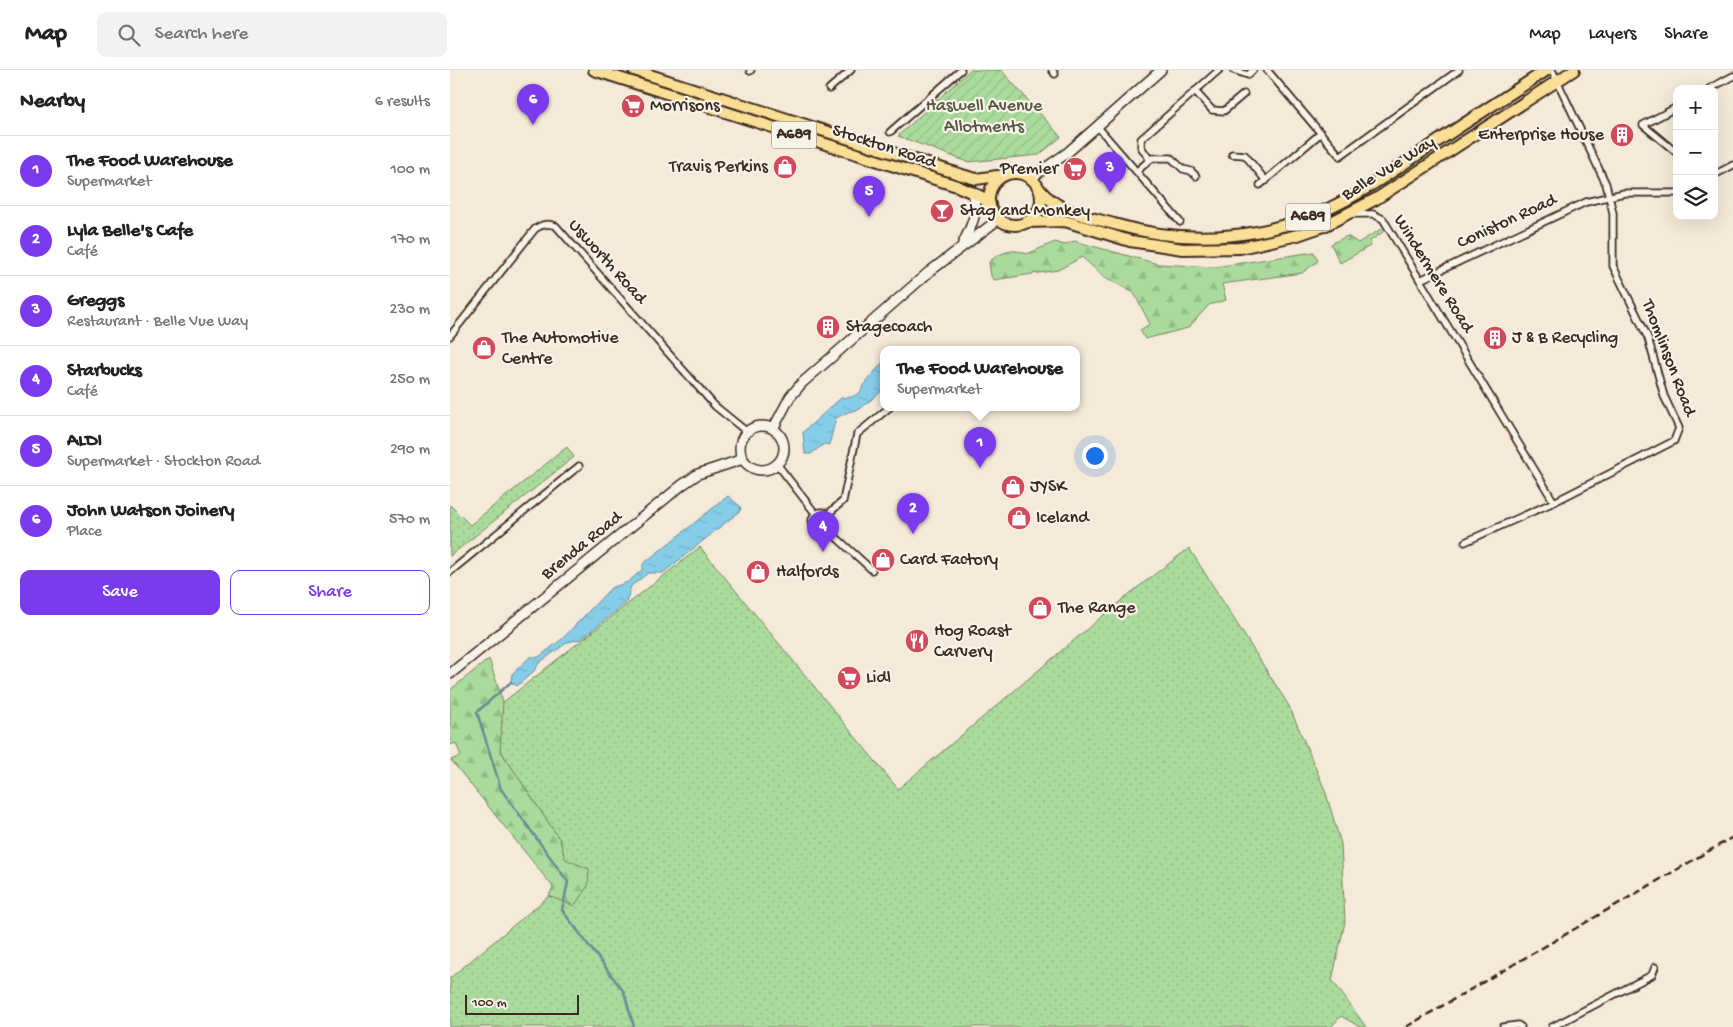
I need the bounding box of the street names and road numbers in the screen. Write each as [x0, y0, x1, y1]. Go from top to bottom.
street label: Stockton Road [829, 120, 940, 174]
road number: A689 [772, 122, 816, 148]
street label: Belle Vue Way [1338, 132, 1440, 207]
street label: Coniston Road [1454, 189, 1561, 254]
road number: A689 [1286, 204, 1330, 230]
street label: Windermere Road [1388, 211, 1479, 338]
street label: Usworth Road [563, 215, 652, 310]
street label: Thomlinson Road [1636, 296, 1700, 421]
street label: Brenda Road [537, 506, 628, 585]

